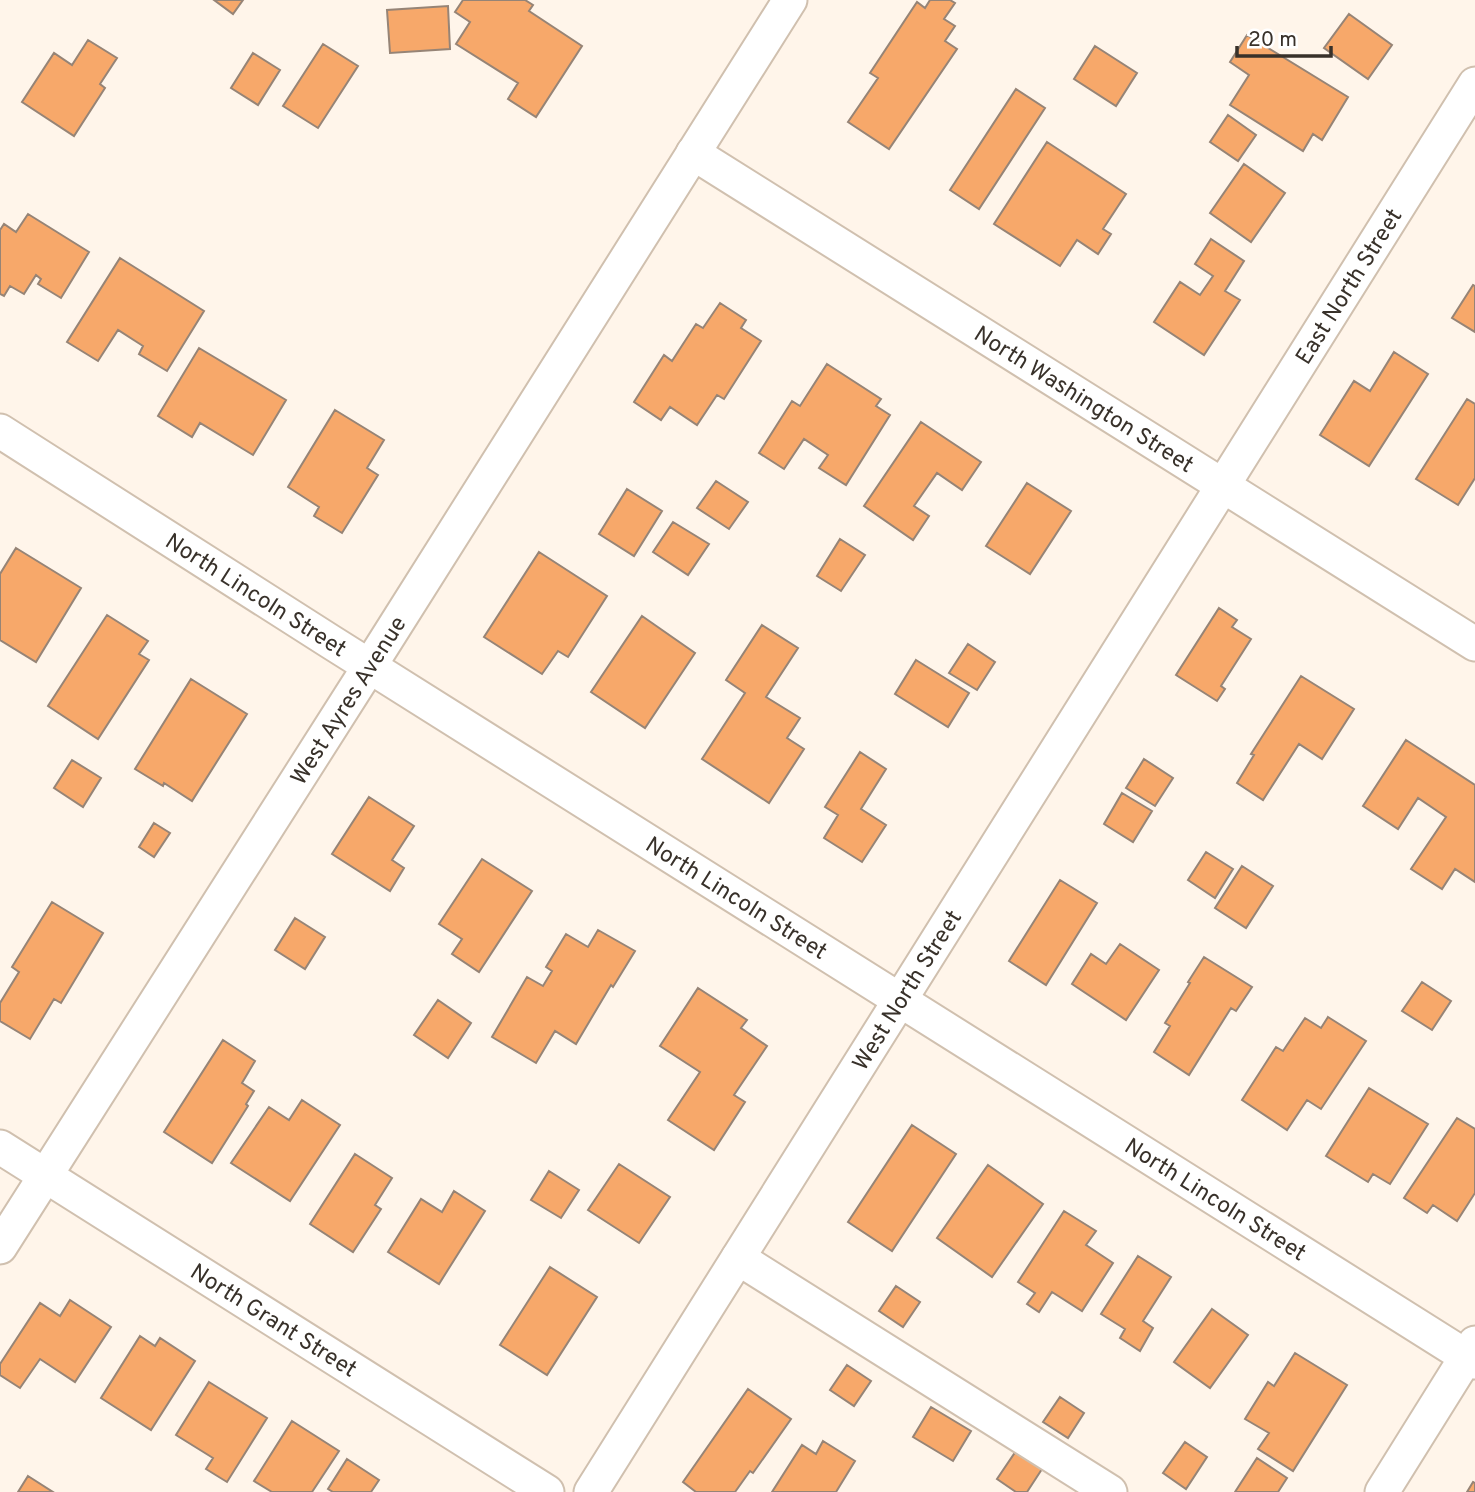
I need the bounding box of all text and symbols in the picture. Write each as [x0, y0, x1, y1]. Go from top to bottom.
scale bar [1237, 14, 1332, 58]
text: 20 m [1248, 27, 1297, 54]
street label: East North Street [1290, 204, 1410, 371]
street label: North Washington Street [968, 321, 1198, 481]
street label: North Lincoln Street [159, 528, 351, 665]
street label: West Ayres Avenue [286, 612, 414, 791]
street label: North Lincoln Street [639, 832, 832, 968]
street label: West North Street [847, 905, 970, 1077]
street label: North Lincoln Street [1118, 1133, 1311, 1269]
street label: North Grant Street [184, 1259, 362, 1385]

